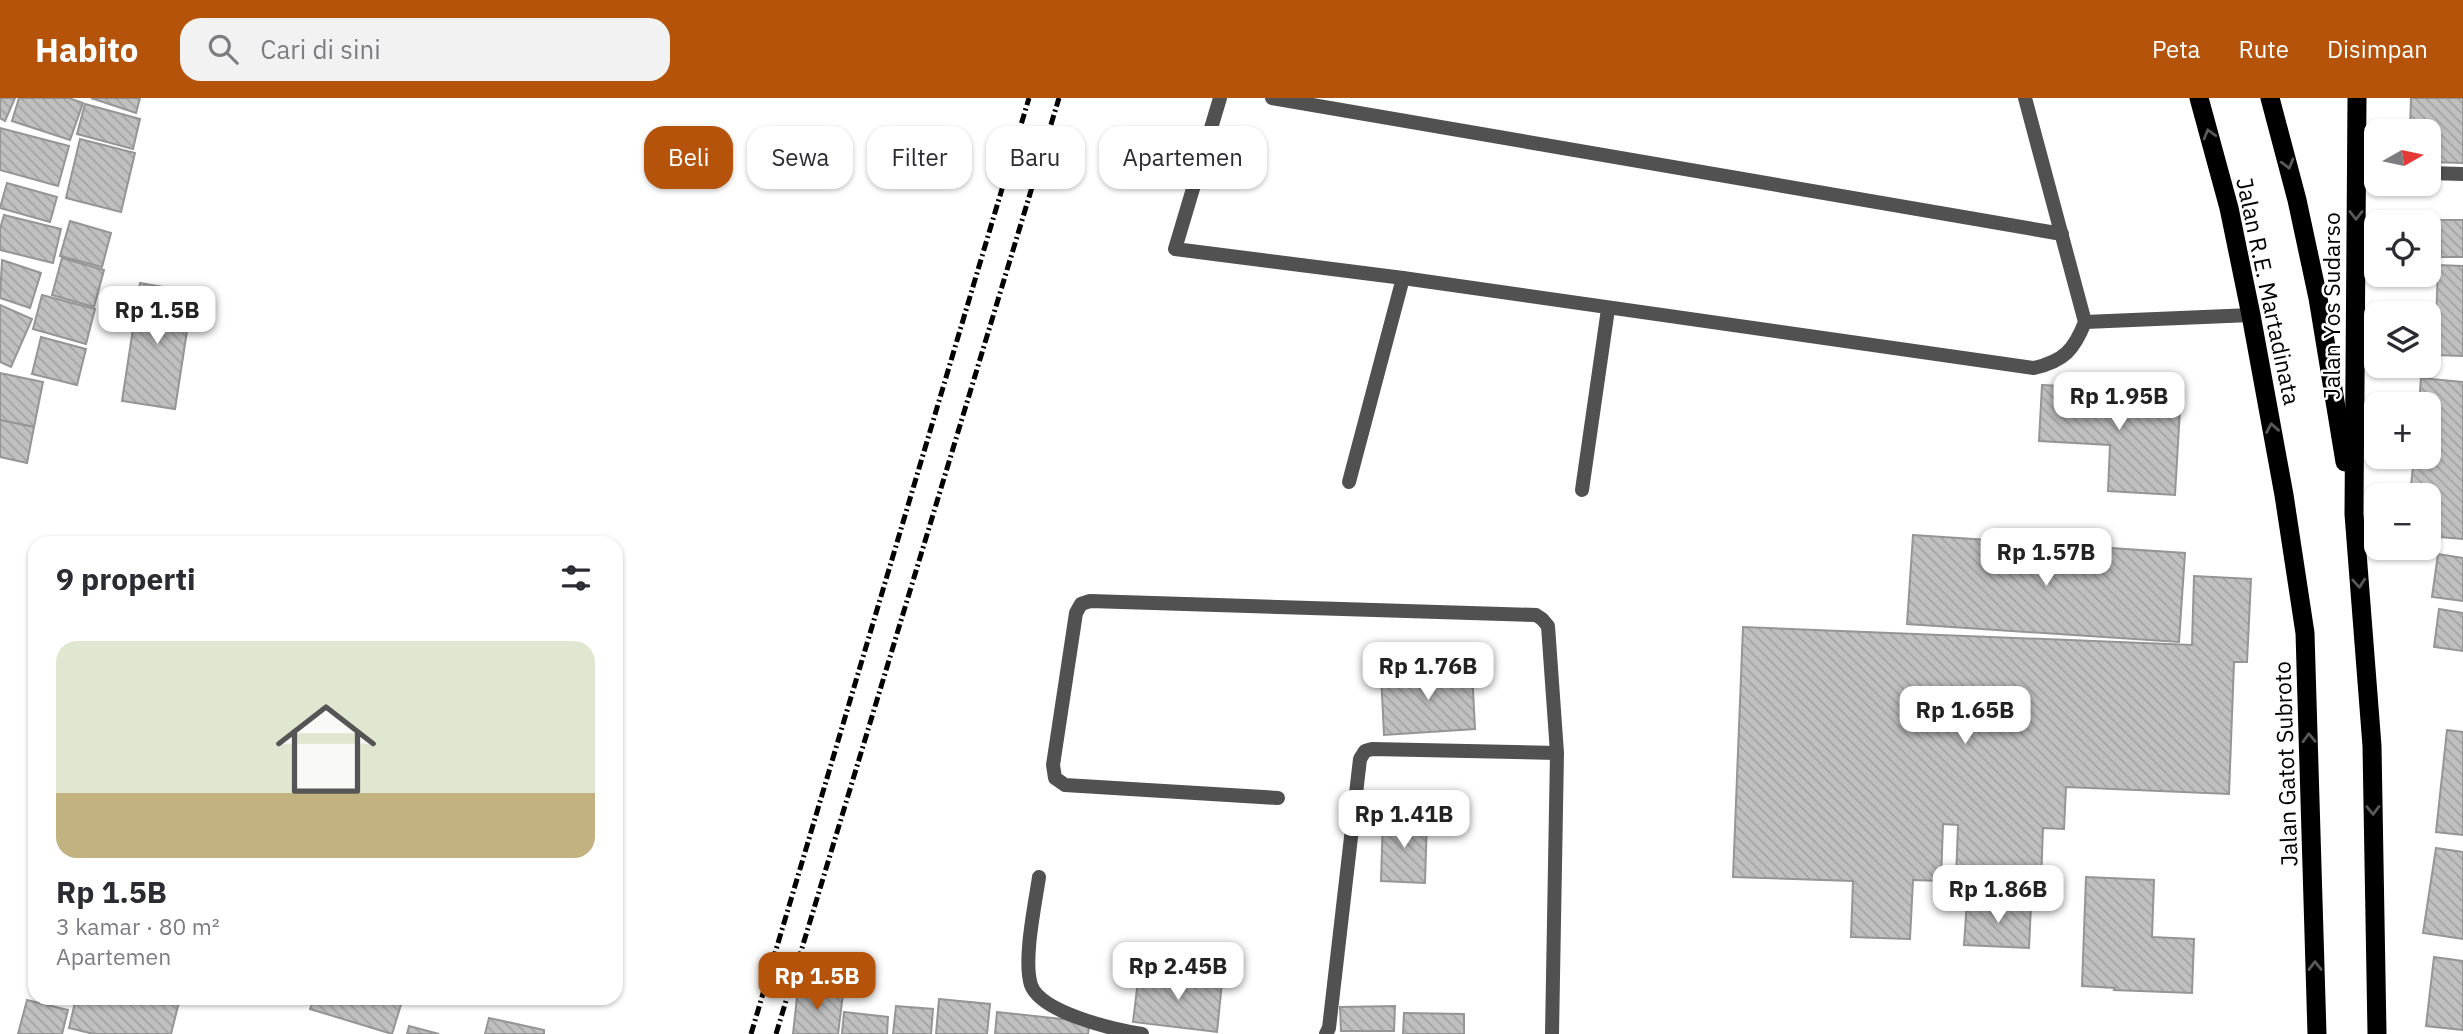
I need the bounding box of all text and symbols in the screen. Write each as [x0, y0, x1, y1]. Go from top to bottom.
search box [180, 18, 670, 81]
text: Habito [35, 28, 138, 71]
icon: search [204, 30, 242, 68]
text: Cari di sini [260, 32, 381, 66]
text: Peta [2152, 33, 2200, 65]
text: Rute [2238, 33, 2289, 65]
text: Disimpan [2327, 33, 2428, 65]
north arrow [2364, 119, 2441, 196]
map controls [2364, 119, 2441, 560]
chip: Beli [644, 126, 733, 189]
chip: Sewa [747, 126, 853, 189]
chip: Filter [867, 126, 972, 189]
chip: Baru [986, 126, 1085, 189]
chip: Apartemen [1099, 126, 1267, 189]
one-way arrow [2202, 128, 2217, 140]
one-way arrow [2279, 158, 2294, 170]
street label: Jalan R.E. Martadinata [2230, 175, 2308, 407]
one-way arrow [2348, 210, 2364, 221]
button: locate [2364, 210, 2441, 287]
street label: Jalan Yos Sudarso [2316, 212, 2346, 400]
pin: Rp 1.5B [92, 286, 222, 346]
text: Rp 1.5B [115, 294, 200, 324]
button: layers [2364, 301, 2441, 378]
pin: Rp 1.95B [2047, 372, 2191, 432]
text: Rp 1.95B [2070, 380, 2168, 410]
button: + [2364, 392, 2441, 469]
one-way arrow [2265, 422, 2280, 434]
button: − [2364, 483, 2441, 560]
pin: Rp 1.57B [1974, 528, 2118, 588]
text: Rp 1.57B [1997, 536, 2095, 566]
text: 9 properti [56, 559, 196, 598]
icon: filters [557, 559, 595, 597]
one-way arrow [2351, 577, 2366, 588]
pin: Rp 1.76B [1356, 642, 1500, 702]
text: Rp 1.76B [1379, 650, 1477, 680]
street label: Jalan Gatot Subroto [2266, 661, 2304, 867]
icon: home [263, 686, 389, 812]
pin: Rp 1.65B [1893, 686, 2037, 746]
text: Rp 1.65B [1916, 694, 2014, 724]
one-way arrow [2301, 733, 2316, 744]
pin: Rp 1.41B [1332, 790, 1476, 850]
text: Rp 1.41B [1355, 798, 1453, 828]
one-way arrow [2365, 805, 2381, 815]
pin: Rp 1.86B [1926, 866, 2070, 925]
text: Rp 1.5B [56, 872, 167, 911]
text: Rp 1.86B [1949, 873, 2047, 903]
text: 3 kamar · 80 m² [56, 911, 220, 941]
text: Apartemen [56, 941, 171, 971]
pin: Rp 2.45B [1106, 942, 1250, 1002]
text: Rp 2.45B [1129, 950, 1227, 980]
pin: Rp 1.5B [752, 953, 882, 1012]
text: Rp 1.5B [775, 960, 860, 990]
one-way arrow [2307, 960, 2322, 971]

